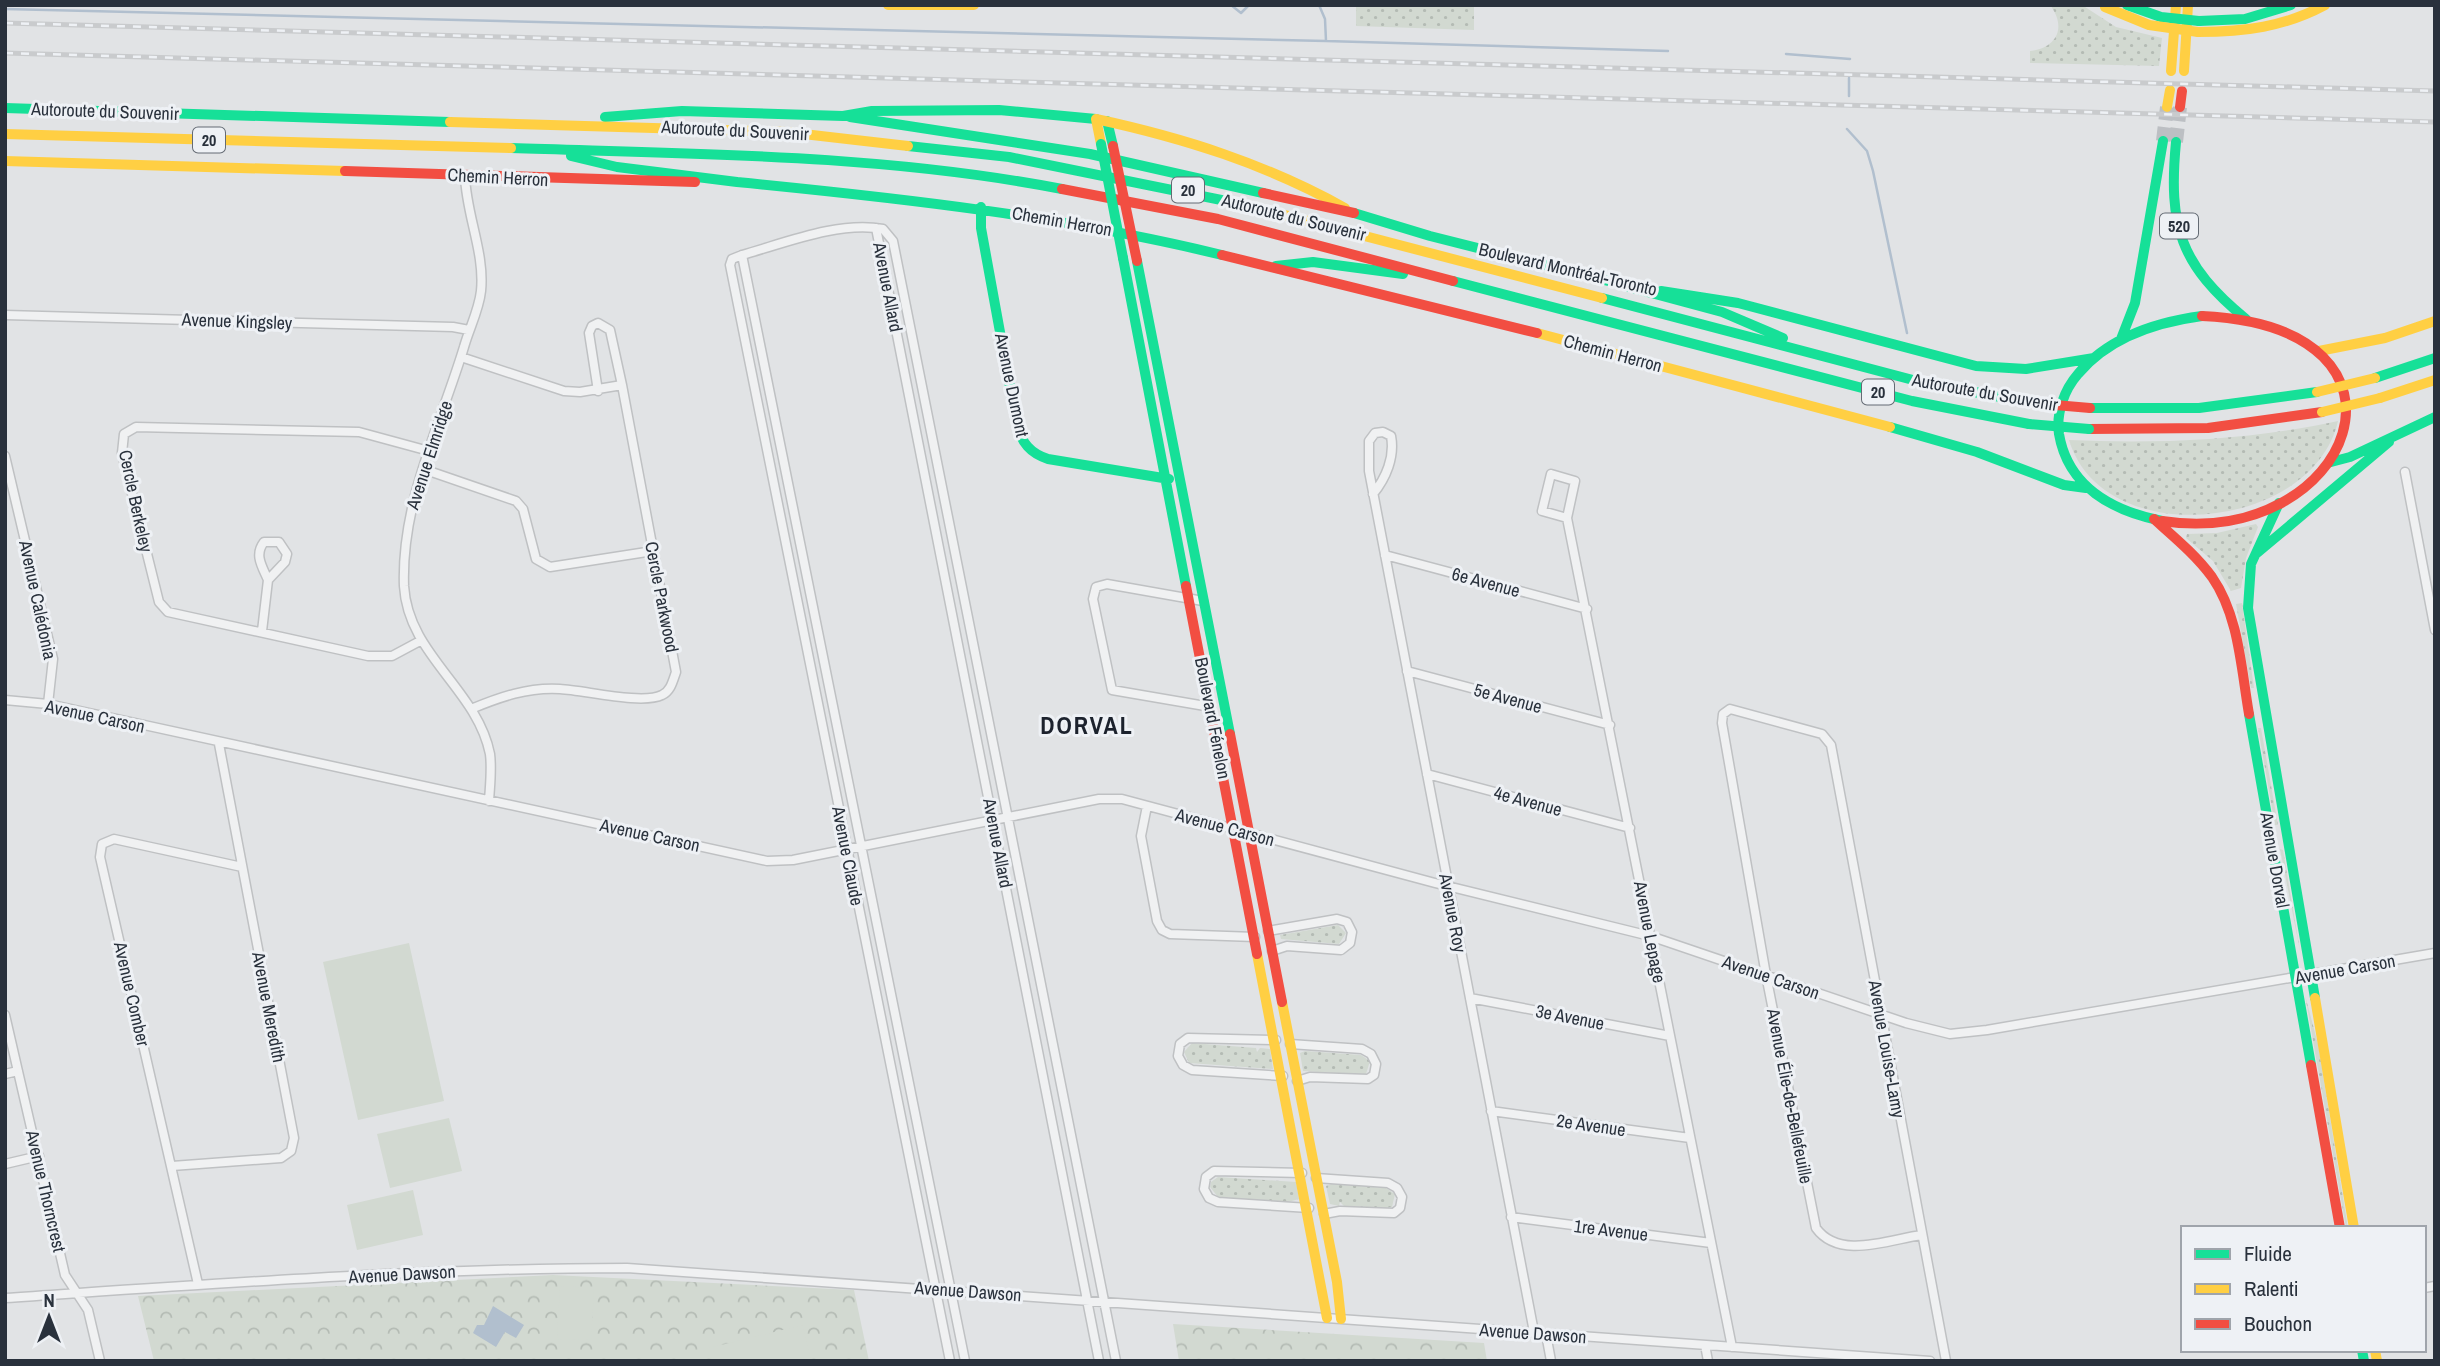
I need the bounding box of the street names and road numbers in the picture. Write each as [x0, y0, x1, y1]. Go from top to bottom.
street label: Autoroute du Souvenir [30, 96, 179, 126]
street label: Autoroute du Souvenir [660, 114, 809, 146]
road number: 20 [193, 128, 225, 152]
street label: Chemin Herron [447, 162, 549, 192]
road number: 20 [1172, 178, 1204, 202]
street label: Autoroute du Souvenir [1218, 187, 1369, 247]
street label: Chemin Herron [1010, 200, 1114, 242]
road number: 520 [2160, 214, 2198, 238]
street label: Boulevard Montréal-Toronto [1476, 236, 1660, 302]
street label: Avenue Allard [867, 239, 909, 334]
street label: Avenue Kingsley [180, 307, 293, 335]
street label: Chemin Herron [1561, 328, 1665, 378]
street label: Avenue Dumont [989, 330, 1035, 439]
street label: Autoroute du Souvenir [1909, 367, 2060, 417]
road number: 20 [1862, 380, 1894, 404]
street label: Avenue Elmridge [399, 397, 458, 514]
street label: Cercle Berkeley [113, 447, 159, 555]
street label: Avenue Calédonia [13, 537, 63, 662]
street label: Cercle Parkwood [639, 539, 685, 655]
street label: 6e Avenue [1449, 561, 1523, 603]
street label: Boulevard Fénelon [1189, 655, 1237, 781]
street label: 5e Avenue [1471, 677, 1545, 719]
street label: Avenue Carson [42, 693, 147, 739]
street label: 4e Avenue [1491, 780, 1565, 822]
street label: Avenue Allard [977, 795, 1019, 890]
street label: Avenue Carson [1172, 802, 1277, 852]
street label: Avenue Claude [826, 803, 870, 908]
street label: Avenue Dorval [2254, 809, 2296, 910]
street label: Avenue Carson [597, 812, 702, 858]
street label: Avenue Roy [1433, 870, 1473, 955]
street label: Avenue Lepage [1628, 878, 1672, 985]
street label: Avenue Comber [108, 938, 156, 1049]
street label: Avenue Carson [1718, 948, 1823, 1005]
street label: Avenue Carson [2292, 948, 2397, 990]
street label: Avenue Meredith [246, 949, 292, 1064]
street label: Avenue Louise-Lamy [1862, 977, 1912, 1120]
street label: 3e Avenue [1533, 998, 1607, 1036]
street label: Avenue Élie-de-Bellefeuille [1761, 1005, 1819, 1186]
street label: 2e Avenue [1555, 1108, 1627, 1142]
street label: Avenue Thorncrest [20, 1127, 72, 1254]
street label: 1re Avenue [1573, 1213, 1649, 1247]
street label: Avenue Dawson [347, 1259, 456, 1289]
street label: Avenue Dawson [913, 1275, 1022, 1307]
street label: Avenue Dawson [1478, 1317, 1587, 1349]

